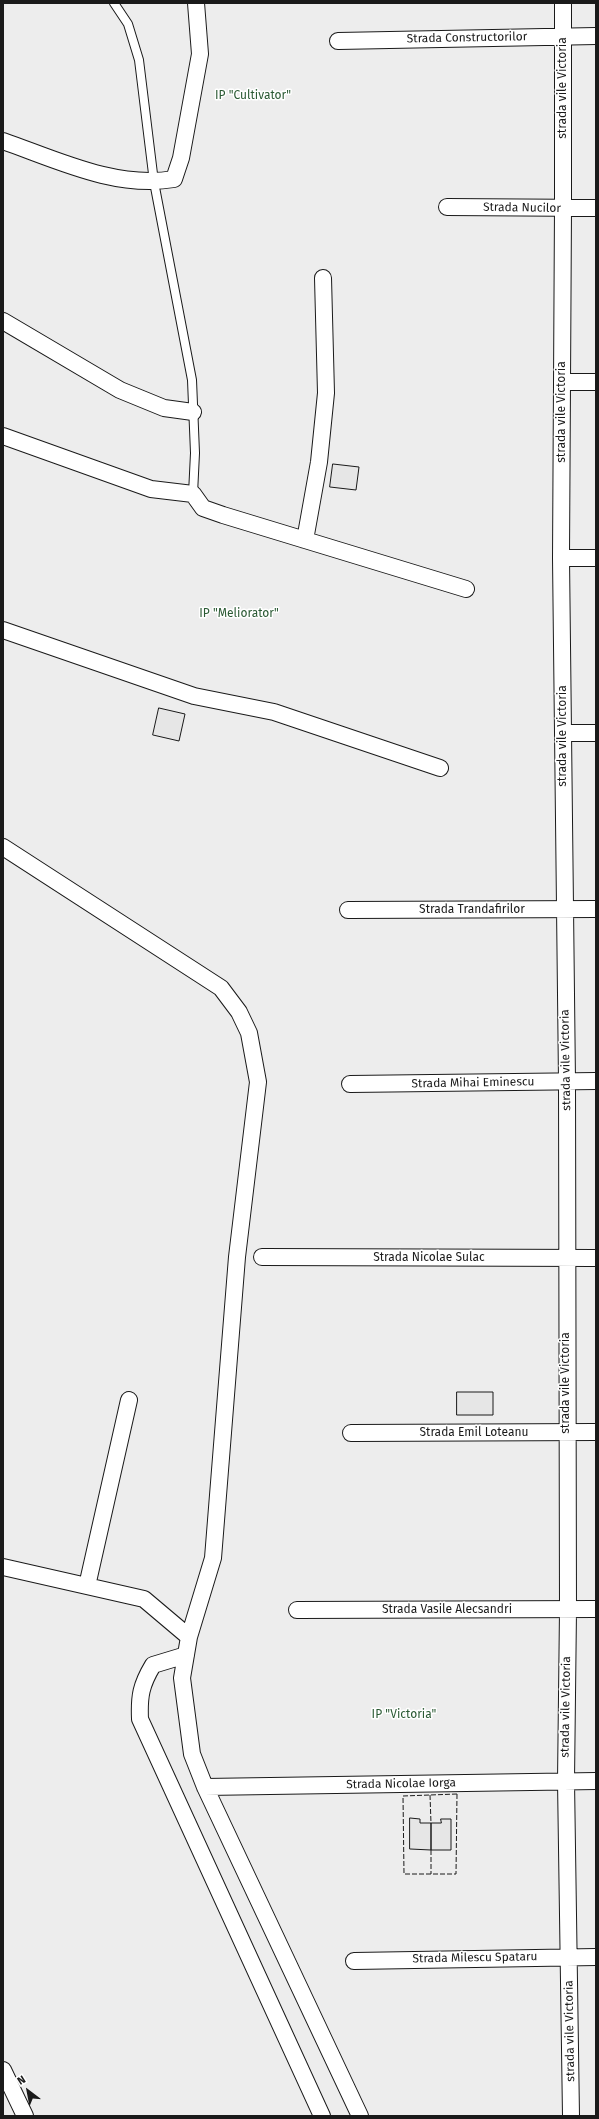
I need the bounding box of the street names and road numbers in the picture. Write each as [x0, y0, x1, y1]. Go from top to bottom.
street label: Strada Constructorilor [407, 30, 527, 46]
street label: strada vile Victoria [556, 37, 570, 139]
street label: Strada Nucilor [483, 200, 561, 216]
street label: strada vile Victoria [555, 361, 569, 463]
street label: strada vile Victoria [556, 685, 570, 787]
street label: Strada Trandafirilor [419, 903, 525, 917]
street label: strada vile Victoria [558, 1009, 574, 1111]
street label: Strada Mihai Eminescu [411, 1075, 535, 1091]
street label: Strada Nicolae Sulac [373, 1251, 485, 1265]
street label: strada vile Victoria [559, 1332, 573, 1434]
street label: Strada Emil Loteanu [420, 1426, 528, 1440]
street label: Strada Vasile Alecsandri [382, 1603, 512, 1617]
street label: strada vile Victoria [558, 1656, 574, 1758]
street label: Strada Nicolae Iorga [346, 1776, 456, 1792]
street label: Strada Milescu Spataru [412, 1950, 538, 1966]
street label: strada vile Victoria [562, 1980, 578, 2082]

